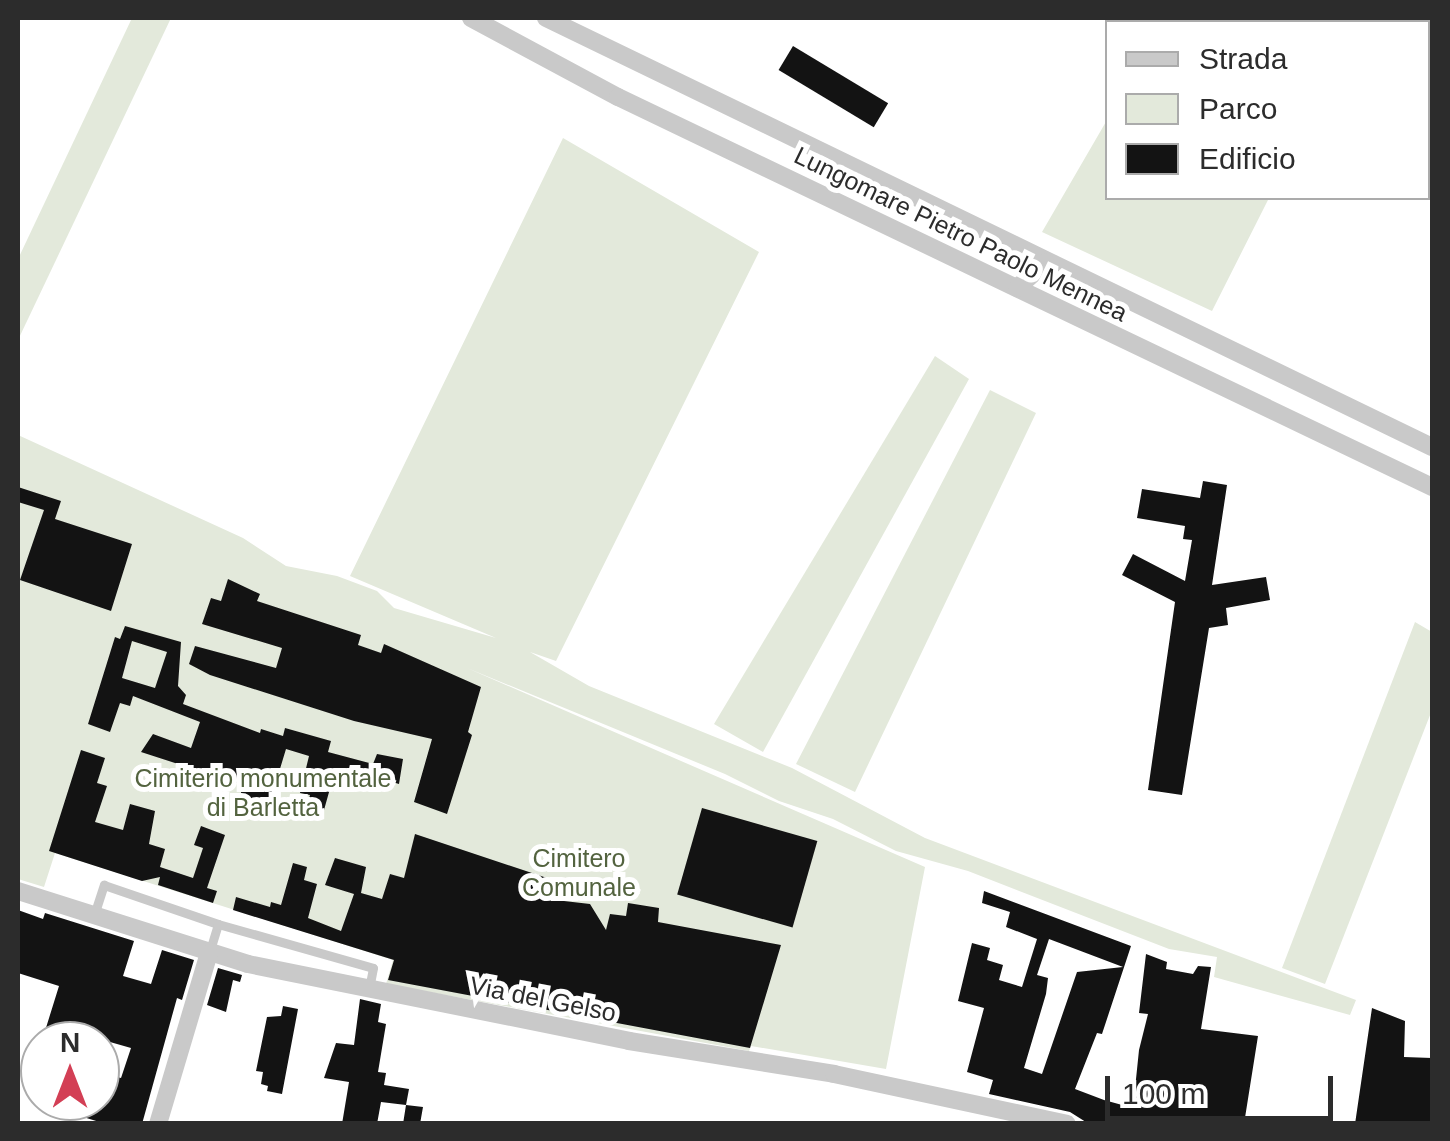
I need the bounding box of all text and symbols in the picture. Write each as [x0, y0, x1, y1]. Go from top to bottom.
legend [1105, 20, 1430, 200]
text: Strada [1199, 42, 1287, 75]
text: Parco [1199, 92, 1277, 125]
street label: Lungomare Pietro Paolo Mennea [790, 140, 1132, 328]
text: Edificio [1199, 142, 1296, 175]
park label: Cimiterio monumentale di Barletta [134, 764, 392, 823]
park label: Cimitero Comunale [522, 844, 636, 903]
street label: Via del Gelso [467, 970, 619, 1028]
north arrow [20, 1021, 120, 1121]
text: N [60, 1027, 80, 1058]
scale bar [1110, 1056, 1338, 1118]
text: 100 m [1122, 1077, 1205, 1110]

